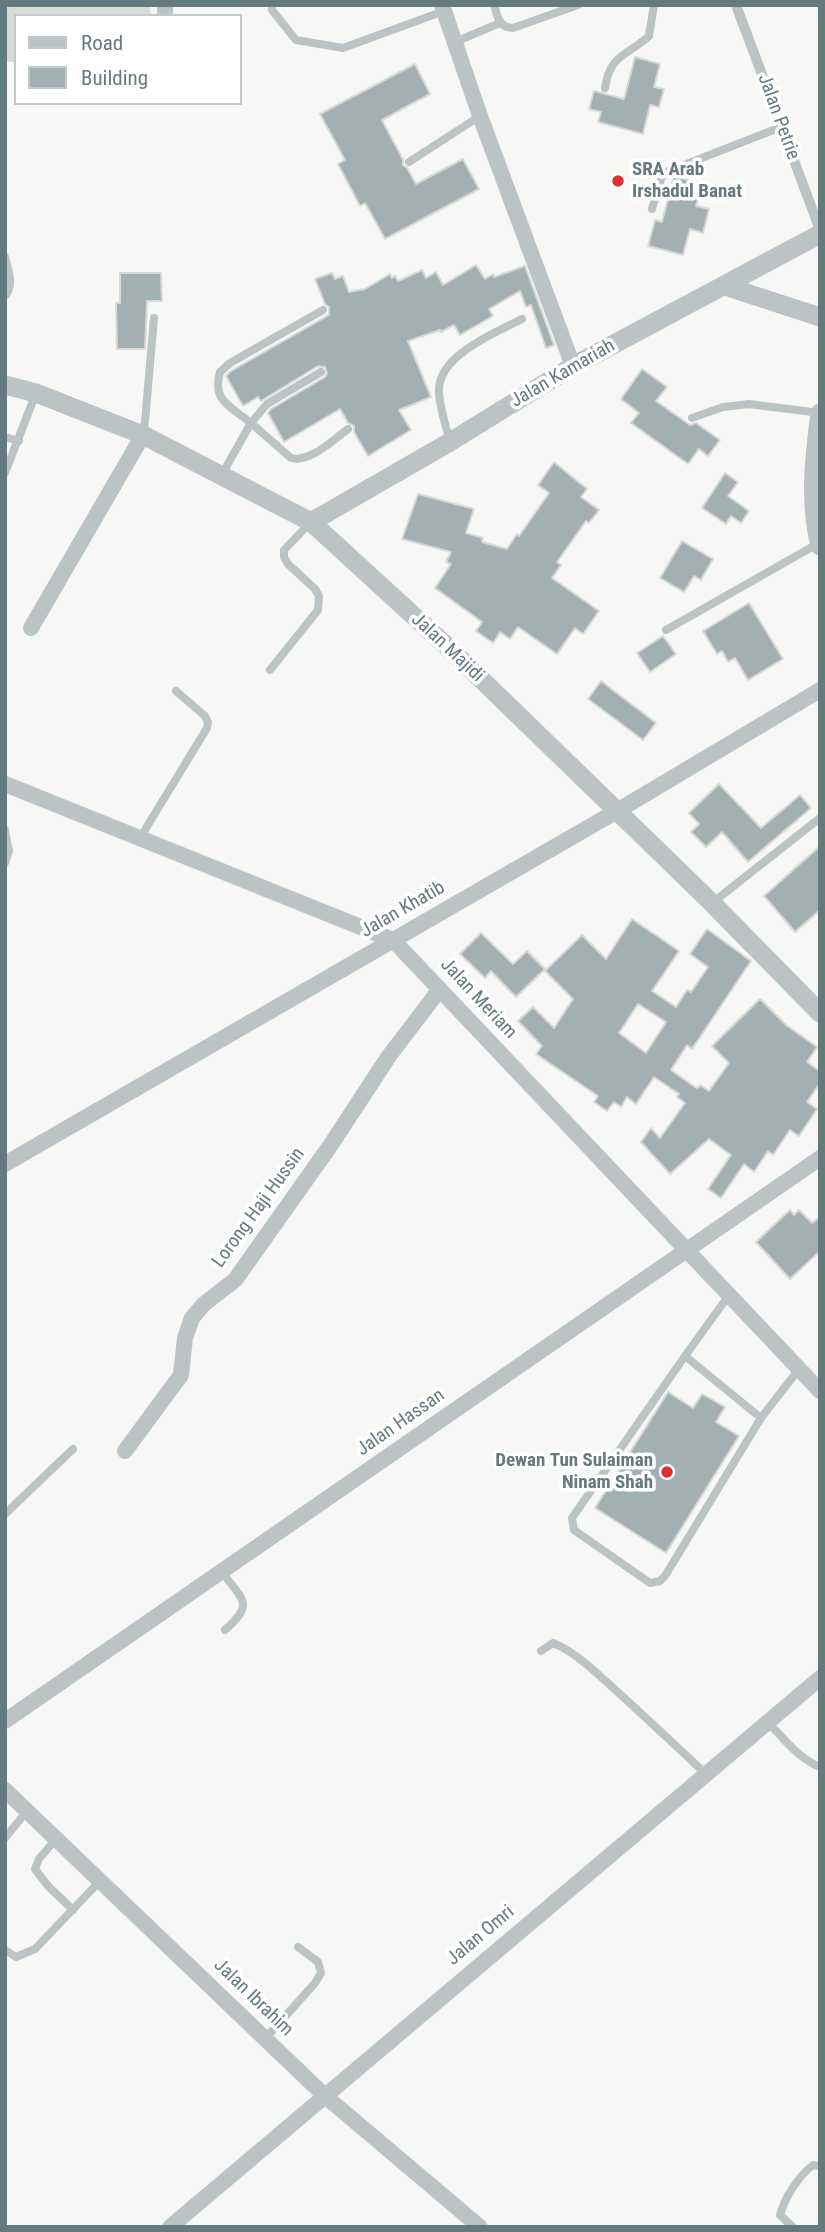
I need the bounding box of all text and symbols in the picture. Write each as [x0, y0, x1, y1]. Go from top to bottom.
legend [14, 14, 242, 105]
text: Road [81, 31, 123, 55]
text: Building [81, 66, 148, 90]
street label: Jalan Petrie [752, 71, 804, 163]
place label: SRA Arab Irshadul Banat [632, 159, 742, 203]
marker: SRA Arab Irshadul Banat [610, 173, 626, 189]
street label: Jalan Kamariah [507, 335, 619, 413]
street label: Jalan Majidi [406, 609, 488, 687]
street label: Jalan Khatib [357, 877, 449, 943]
street label: Jalan Meriam [435, 954, 521, 1044]
street label: Lorong Haji Hussin [208, 1144, 310, 1272]
street label: Jalan Hassan [353, 1384, 449, 1462]
place label: Dewan Tun Sulaiman Ninam Shah [495, 1450, 653, 1494]
marker: Dewan Tun Sulaiman Ninam Shah [659, 1464, 675, 1480]
street label: Jalan Omri [443, 1901, 519, 1971]
street label: Jalan Ibrahim [208, 1954, 298, 2042]

